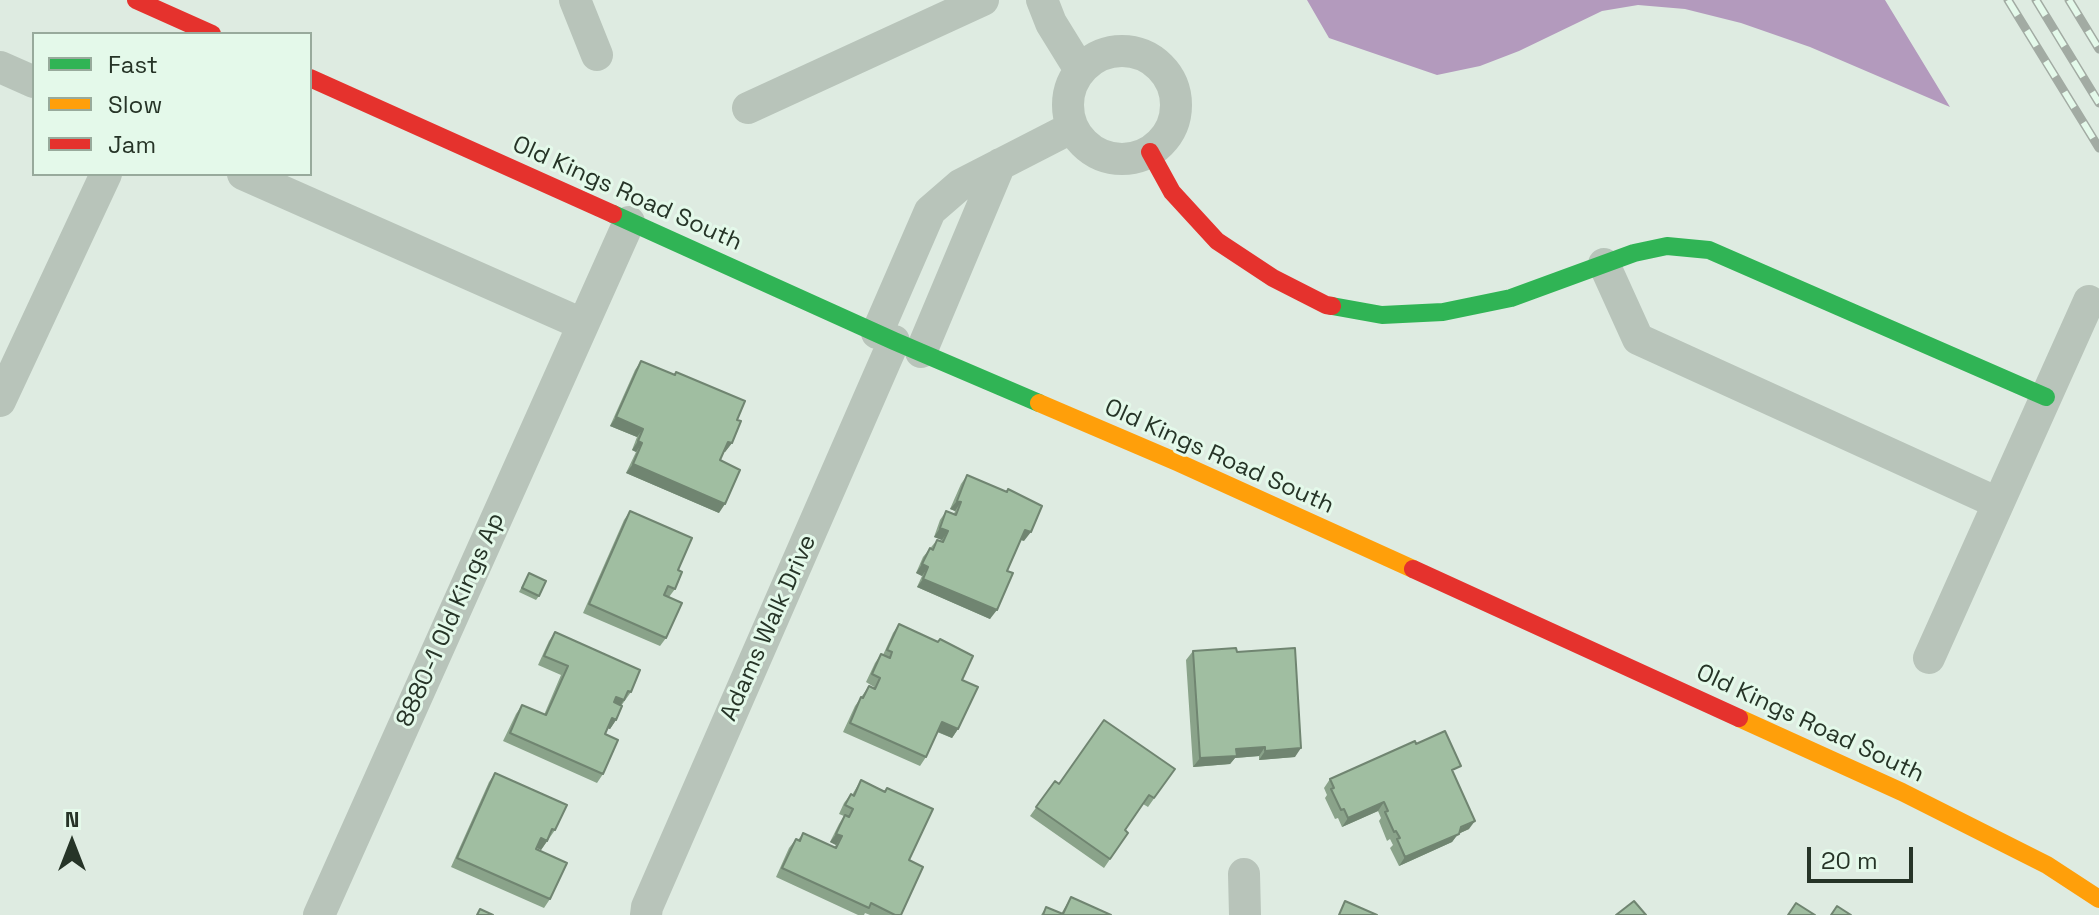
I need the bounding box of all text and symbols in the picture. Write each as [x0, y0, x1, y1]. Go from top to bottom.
legend [32, 32, 312, 176]
text: Fast [108, 49, 158, 80]
text: Slow [108, 89, 162, 120]
text: Jam [108, 129, 156, 160]
street label: Old Kings Road South [508, 130, 746, 258]
street label: Old Kings Road South [1100, 393, 1338, 521]
street label: 8880-1 Old Kings Ap [391, 509, 511, 731]
street label: Adams Walk Drive [715, 530, 823, 726]
street label: Old Kings Road South [1691, 659, 1929, 789]
north arrow [32, 803, 112, 883]
text: N [65, 805, 79, 833]
scale bar [1811, 831, 1917, 881]
text: 20 m [1821, 845, 1878, 876]

